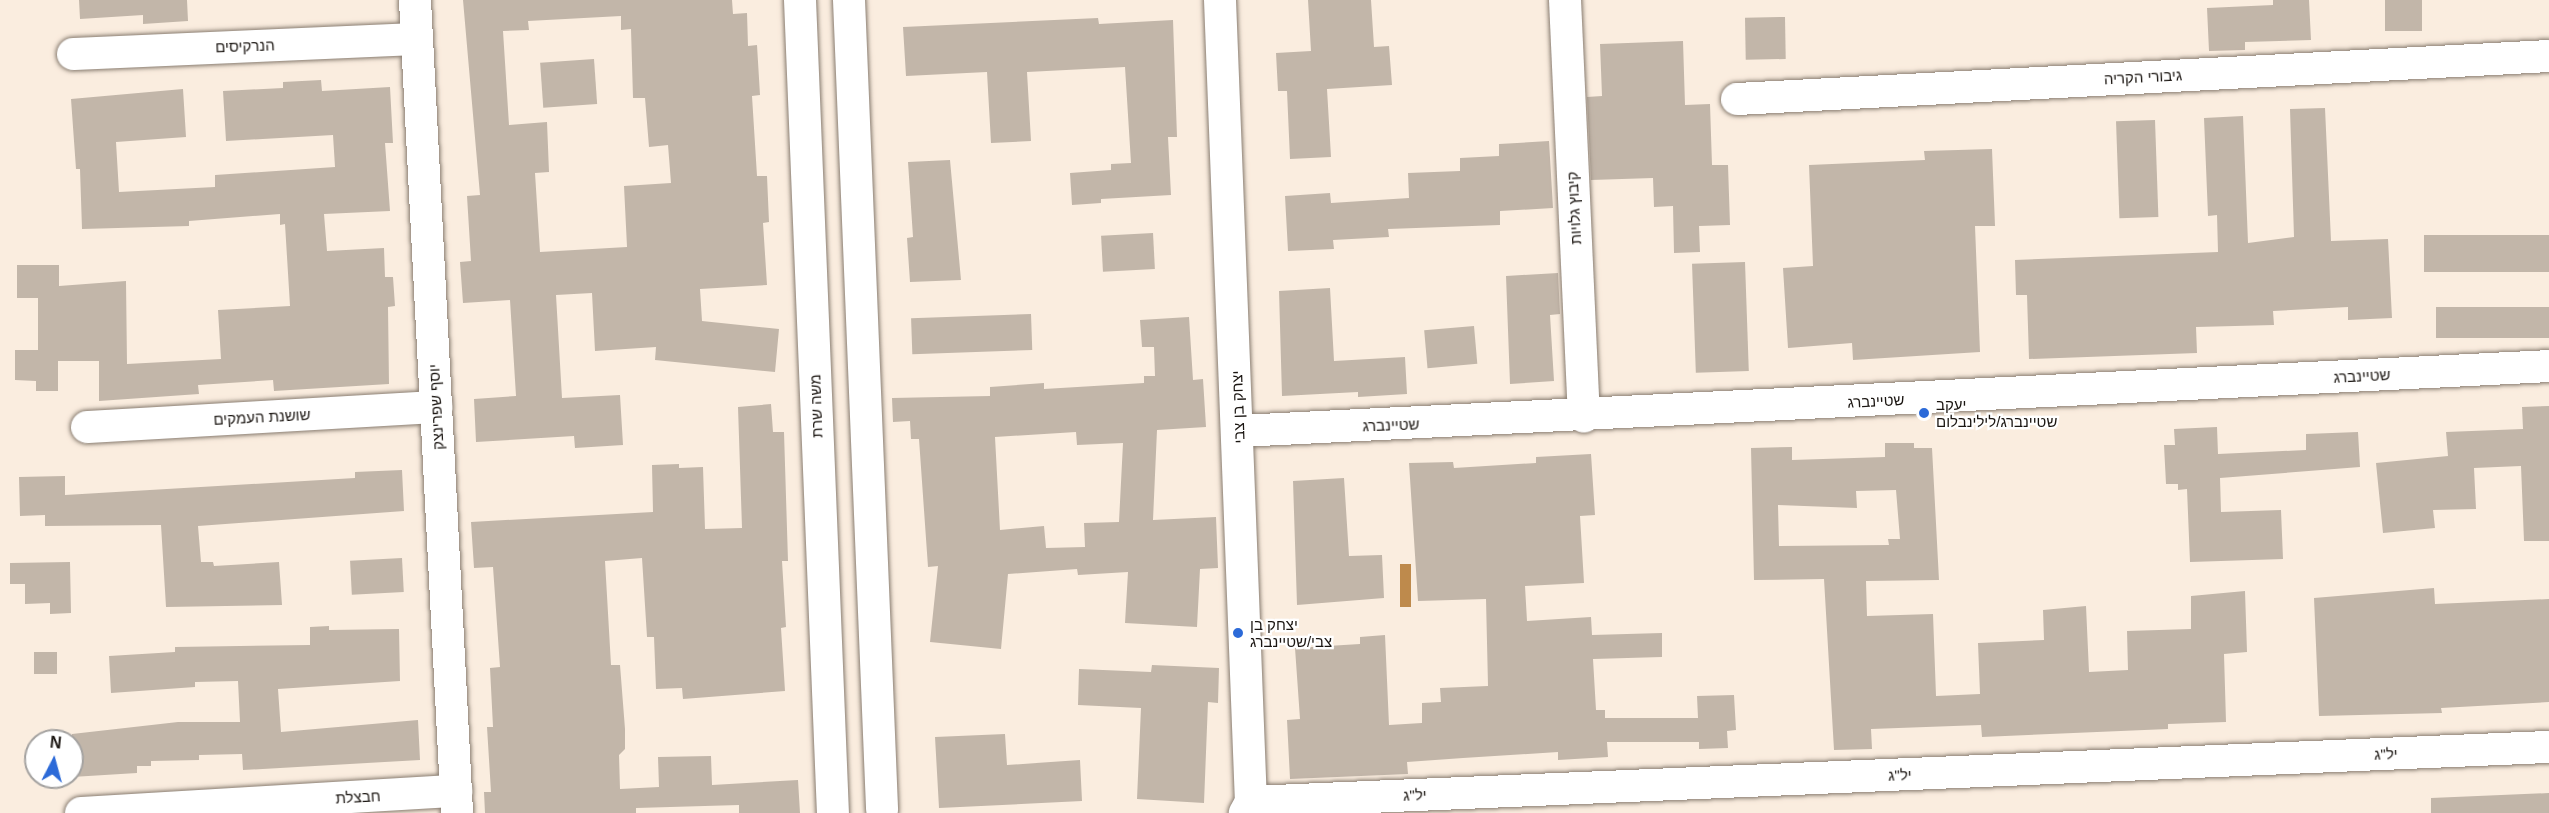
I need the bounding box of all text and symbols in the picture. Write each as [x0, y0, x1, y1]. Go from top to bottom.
street label: הנרקיסים [215, 36, 275, 56]
street label: גיבורי הקריה [2103, 66, 2183, 88]
street label: קיבוץ גלויות [1563, 171, 1585, 245]
street label: יוסף שפרינצק [425, 364, 447, 450]
street label: שטיינברג [2333, 366, 2391, 386]
street label: יצחק בן צבי [1228, 370, 1248, 444]
street label: משה שרת [806, 374, 826, 438]
street label: שטיינברג [1847, 391, 1905, 411]
place label: יעקב שטיינברג/לילינבלום [1936, 395, 2057, 430]
street label: שושנת העמקים [213, 405, 311, 429]
marker: יעקב שטיינברג/לילינבלום [1917, 406, 1931, 420]
street label: שטיינברג [1362, 415, 1420, 435]
place label: יצחק בן צבי/שטיינברג [1250, 615, 1332, 650]
marker: יצחק בן צבי/שטיינברג [1231, 626, 1245, 640]
north arrow [24, 729, 84, 789]
text: N [49, 734, 62, 752]
street label: יל"ג [2374, 745, 2398, 763]
street label: יל"ג [1888, 766, 1912, 784]
street label: יל"ג [1403, 786, 1427, 804]
street label: חבצלת [335, 787, 381, 807]

